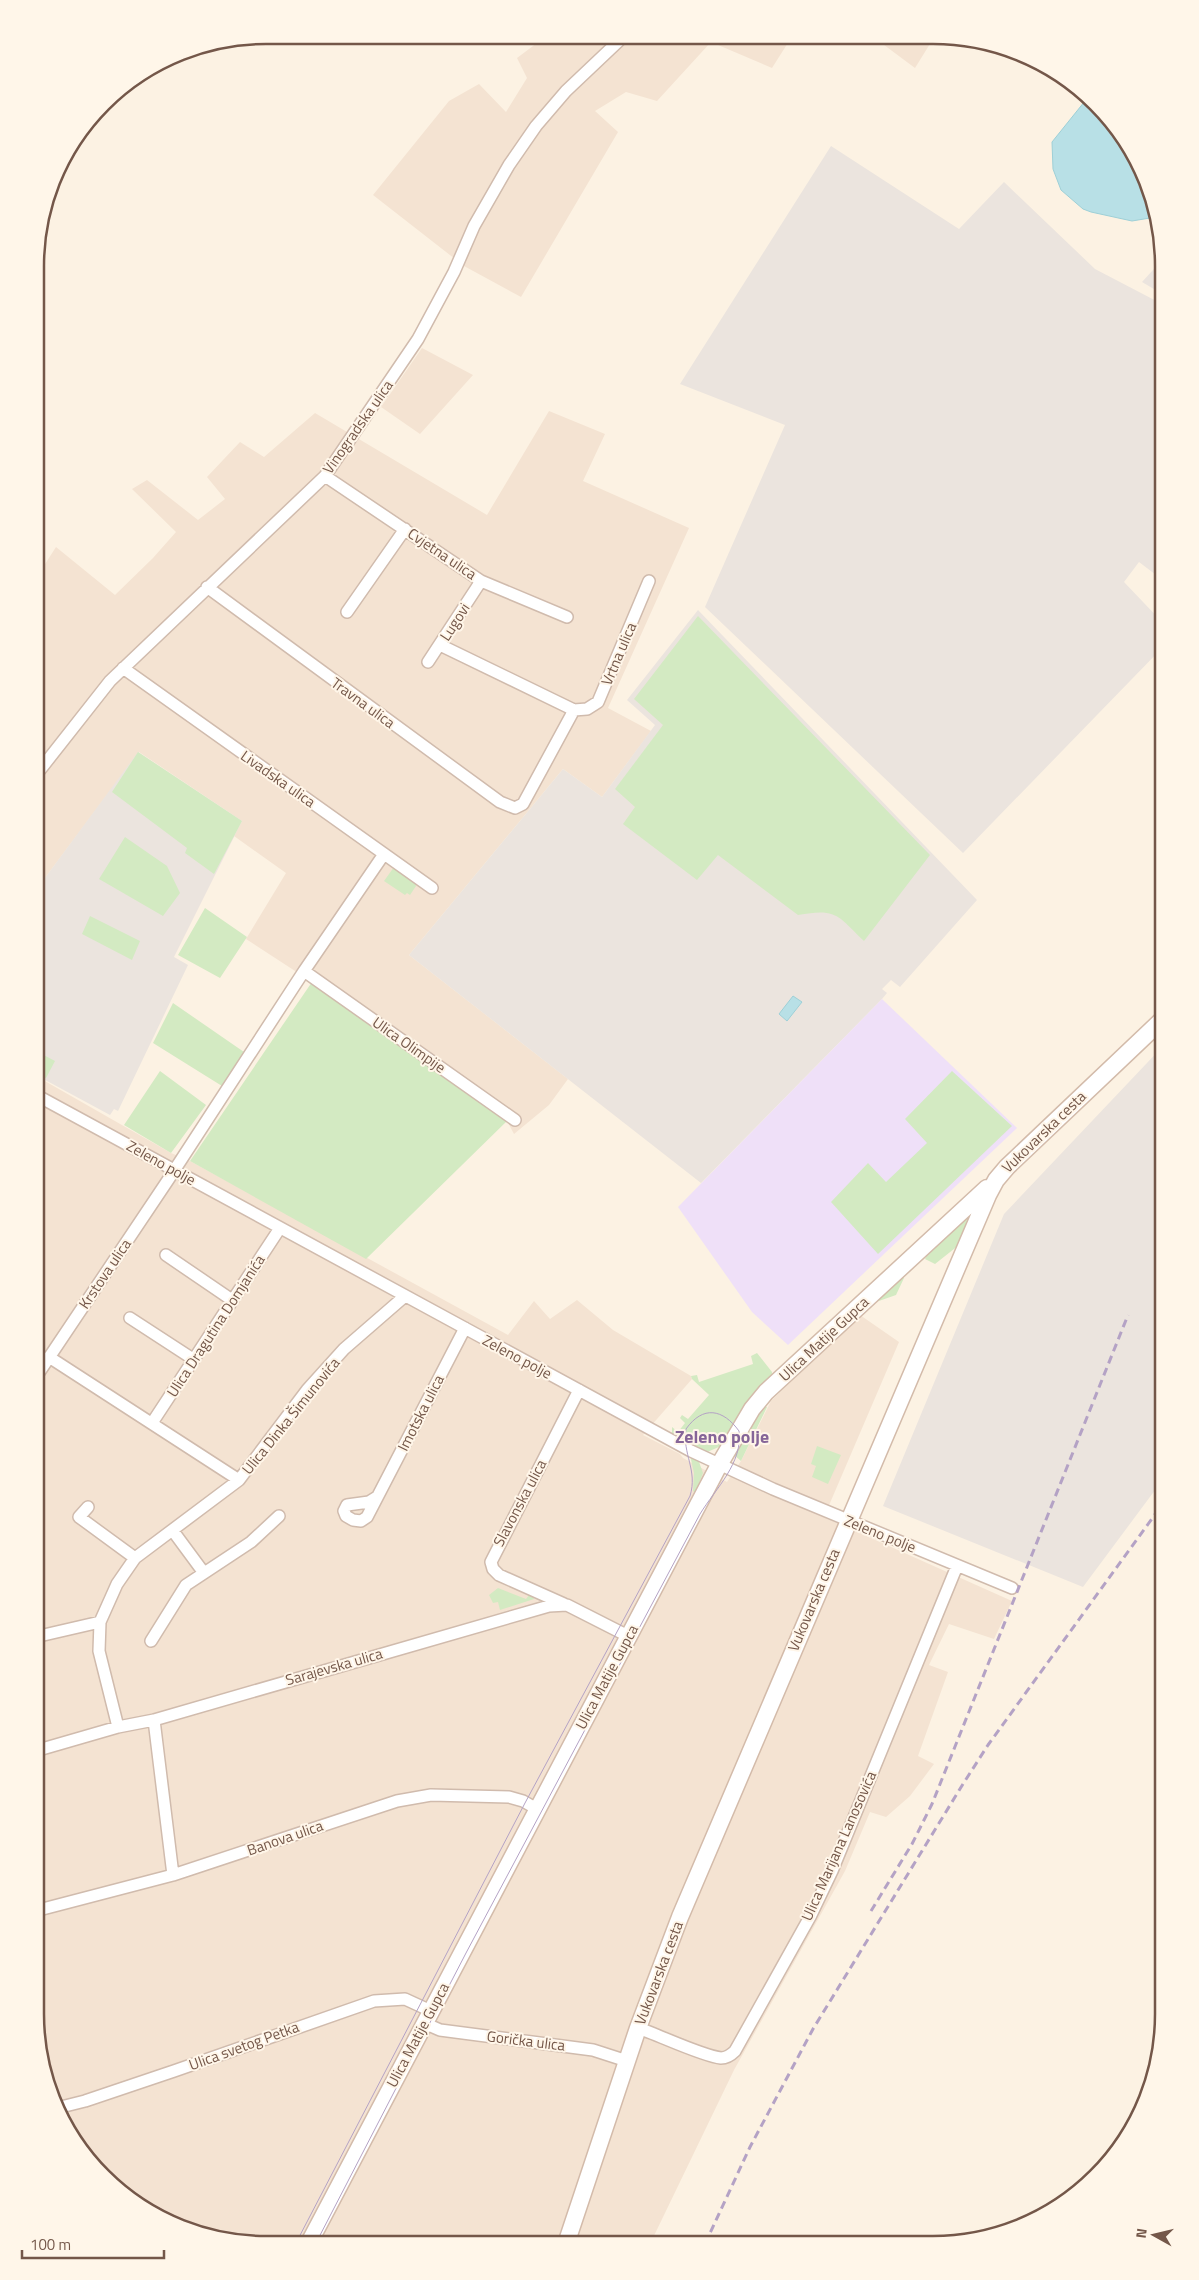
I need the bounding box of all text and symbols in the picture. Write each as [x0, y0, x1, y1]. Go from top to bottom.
street label: Vinogradska ulica [317, 375, 399, 478]
street label: Cvjetna ulica [403, 522, 482, 585]
street label: Lugovi [434, 598, 475, 645]
street label: Vrtna ulica [595, 618, 642, 689]
street label: Travna ulica [327, 672, 400, 734]
street label: Livadska ulica [236, 744, 321, 813]
street label: Ulica Olimpije [368, 1011, 451, 1078]
street label: Vukovarska cesta [996, 1085, 1091, 1178]
street label: Zeleno polje [122, 1134, 200, 1191]
street label: Krstova ulica [73, 1234, 137, 1313]
street label: Ulica Dragutina Domjanića [161, 1250, 271, 1401]
street label: Ulica Matije Gupca [773, 1290, 874, 1387]
street label: Zeleno polje [478, 1329, 556, 1385]
street label: Ulica Dinka Šimunovića [236, 1352, 345, 1479]
street label: Imotska ulica [391, 1370, 450, 1455]
district label: Zeleno polje [675, 1423, 769, 1450]
street label: Slavonska ulica [487, 1455, 552, 1550]
street label: Zeleno polje [841, 1509, 920, 1558]
street label: Vukovarska cesta [782, 1544, 846, 1655]
street label: Ulica Matije Gupca [569, 1620, 644, 1733]
street label: Sarajevska ulica [283, 1642, 386, 1691]
street label: Ulica Marijana Lanosovića [795, 1767, 882, 1924]
street label: Banova ulica [244, 1814, 327, 1861]
street label: Vukovarska cesta [628, 1917, 689, 2028]
street label: Ulica Matije Gupca [380, 1978, 455, 2091]
street label: Ulica svetog Petka [186, 2015, 303, 2076]
street label: Gorička ulica [486, 2024, 567, 2057]
north arrow [1129, 2210, 1179, 2260]
text: N [1130, 2227, 1152, 2239]
scale bar [22, 2228, 165, 2260]
text: 100 m [30, 2233, 71, 2256]

